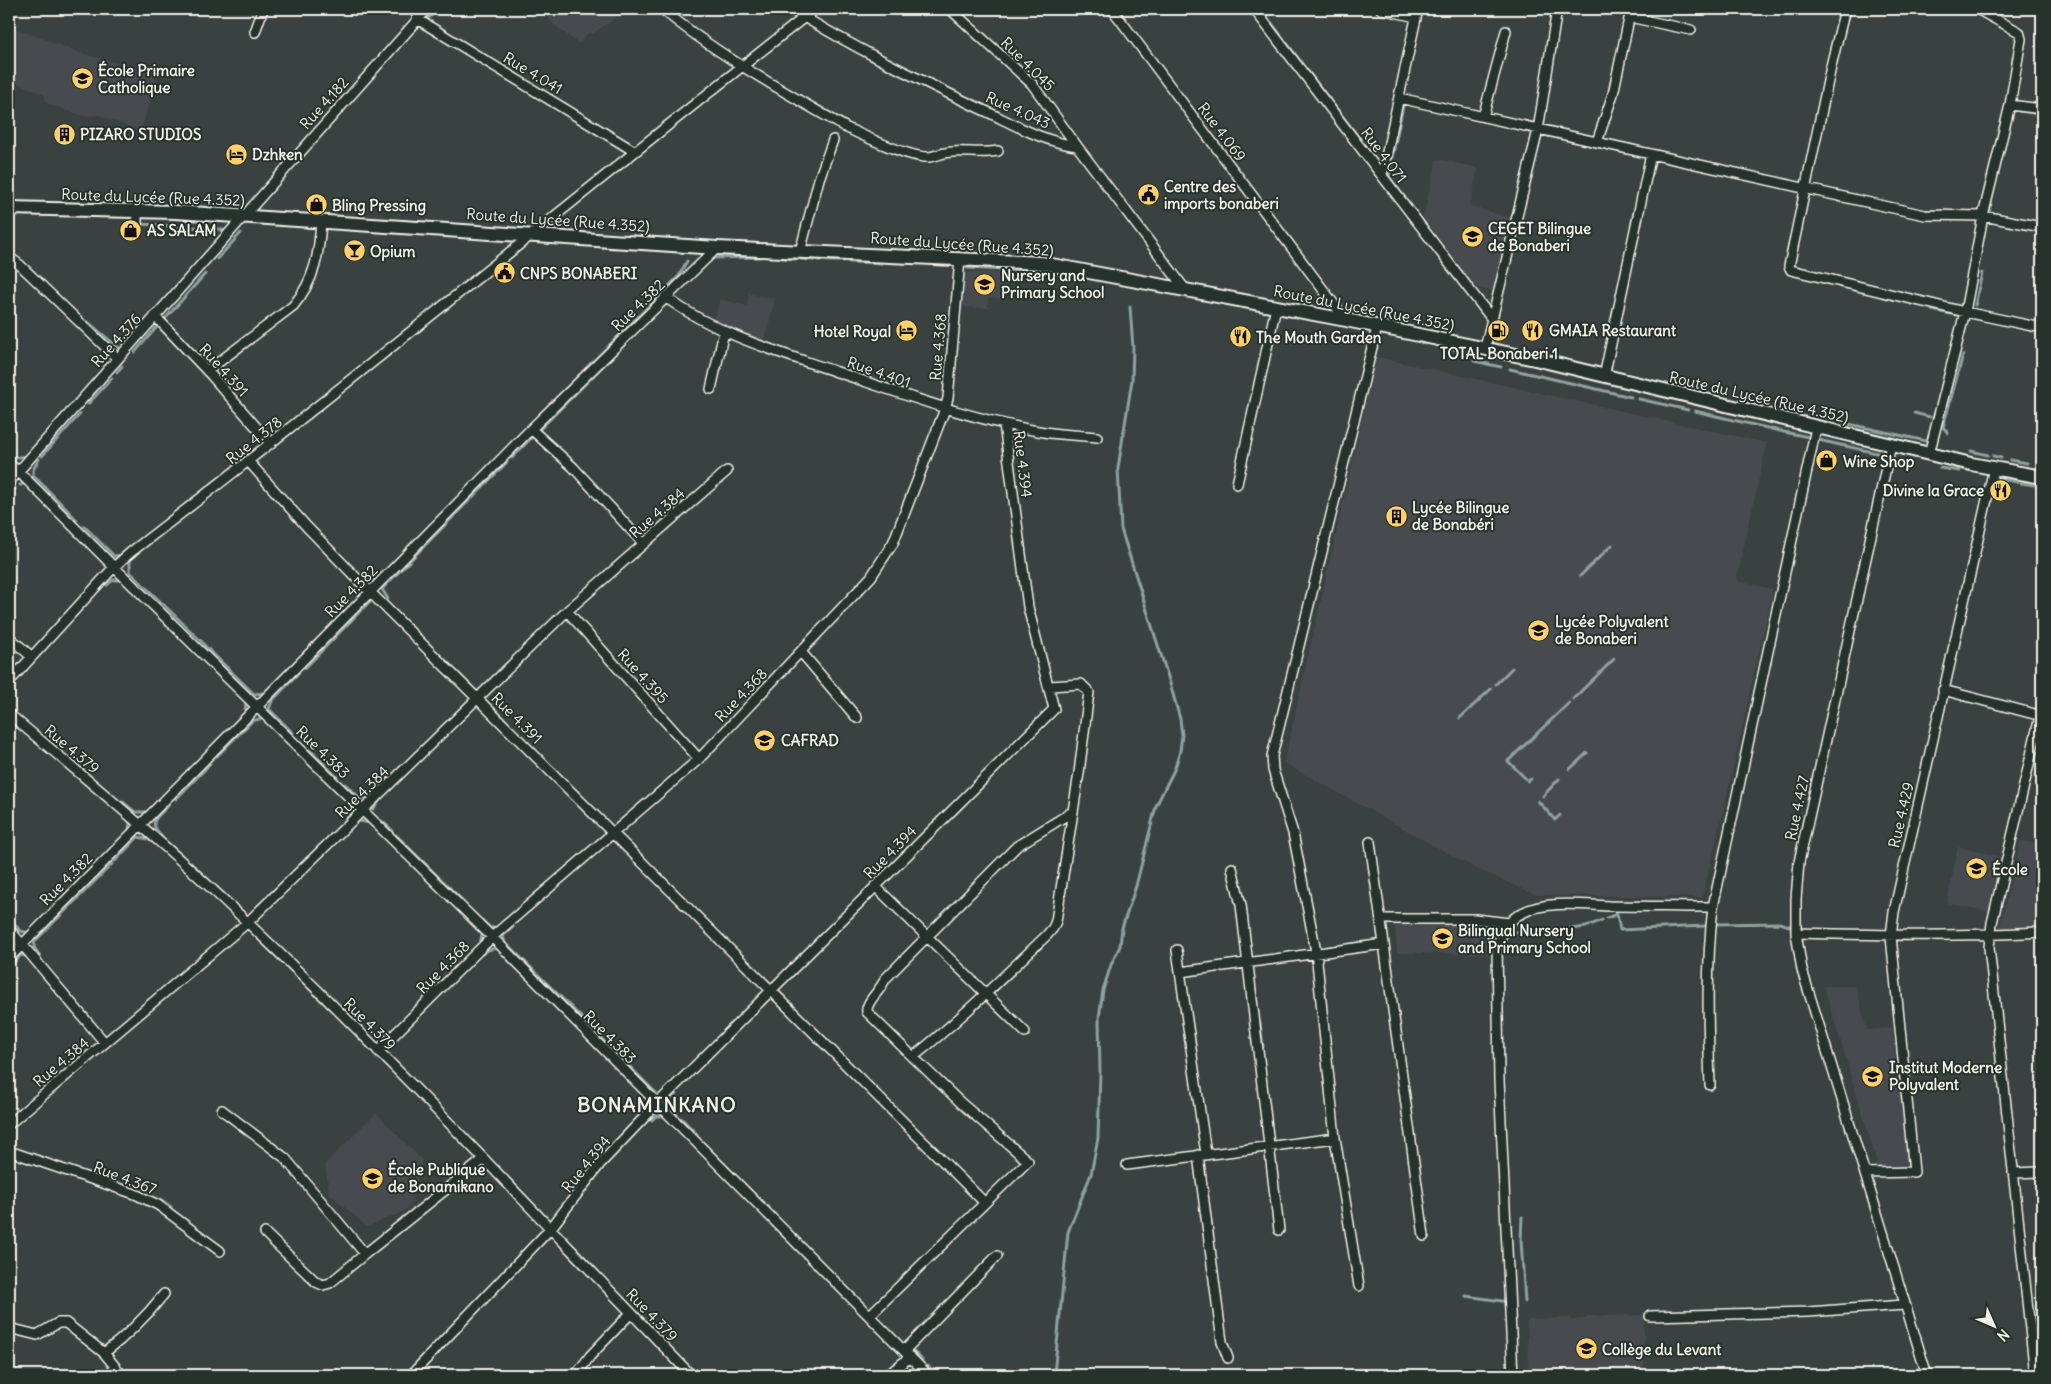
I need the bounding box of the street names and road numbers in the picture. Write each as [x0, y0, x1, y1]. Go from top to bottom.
street label: Rue 4.045 [997, 33, 1059, 95]
street label: Rue 4.041 [500, 48, 566, 98]
street label: Rue 4.182 [296, 73, 352, 133]
street label: Rue 4.043 [983, 87, 1053, 133]
street label: Rue 4.069 [1194, 99, 1250, 165]
street label: Rue 4.071 [1357, 124, 1411, 186]
street label: Route du Lycée (Rue 4.352) [61, 184, 245, 210]
street label: Route du Lycée (Rue 4.352) [466, 204, 650, 236]
street label: Route du Lycée (Rue 4.352) [870, 228, 1054, 260]
street label: Rue 4.382 [607, 275, 669, 335]
street label: Route du Lycée (Rue 4.352) [1272, 281, 1456, 335]
street label: Rue 4.376 [87, 309, 145, 371]
street label: Rue 4.368 [926, 313, 950, 381]
street label: Rue 4.391 [195, 340, 253, 400]
street label: Rue 4.401 [845, 352, 913, 392]
street label: Route du Lycée (Rue 4.352) [1667, 367, 1851, 427]
street label: Rue 4.378 [222, 412, 286, 468]
street label: Rue 4.394 [1009, 429, 1037, 499]
street label: Rue 4.384 [625, 484, 689, 542]
street label: Rue 4.382 [321, 561, 381, 621]
street label: Rue 4.395 [613, 645, 673, 707]
street label: Rue 4.368 [711, 664, 771, 726]
street label: Rue 4.391 [487, 688, 547, 748]
street label: Rue 4.379 [41, 720, 103, 778]
street label: Rue 4.383 [292, 722, 354, 782]
street label: Rue 4.384 [331, 762, 393, 822]
street label: Rue 4.427 [1781, 774, 1813, 842]
street label: Rue 4.429 [1884, 780, 1918, 850]
street label: Rue 4.394 [859, 821, 921, 883]
street label: Rue 4.382 [36, 849, 96, 909]
street label: Rue 4.368 [412, 936, 474, 998]
street label: Rue 4.379 [340, 994, 400, 1054]
street label: Rue 4.383 [580, 1007, 640, 1067]
street label: Rue 4.384 [29, 1033, 93, 1091]
street label: Rue 4.394 [557, 1132, 615, 1196]
street label: Rue 4.367 [91, 1157, 159, 1199]
street label: Rue 4.379 [622, 1285, 682, 1345]

